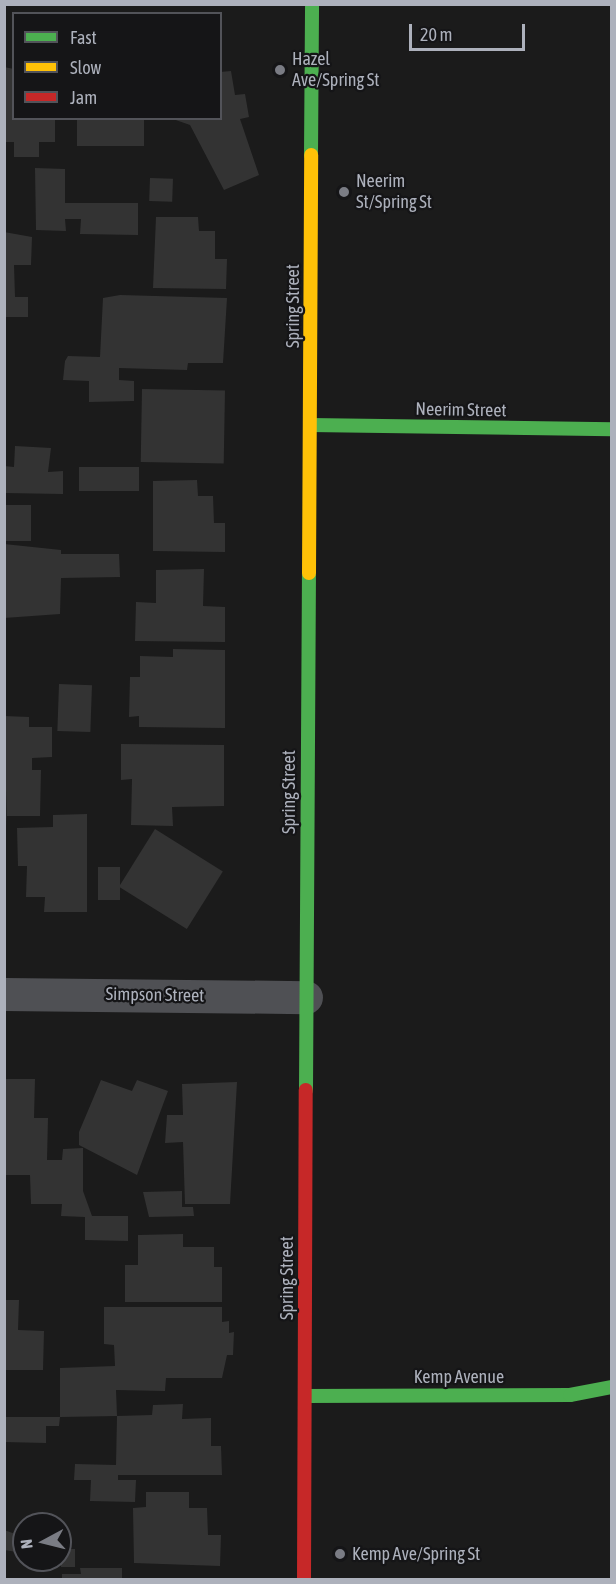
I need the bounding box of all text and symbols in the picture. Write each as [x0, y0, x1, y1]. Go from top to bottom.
legend [12, 12, 222, 120]
scale bar [412, 12, 528, 50]
text: 20 m [420, 24, 452, 45]
text: Fast [70, 27, 97, 48]
place label: Hazel Ave/Spring St [292, 49, 380, 92]
text: Slow [70, 57, 101, 78]
marker: Hazel Ave/Spring St [273, 63, 287, 77]
text: Jam [70, 87, 97, 108]
place label: Neerim St/Spring St [356, 171, 432, 213]
marker: Neerim St/Spring St [337, 185, 351, 199]
street label: Spring Street [282, 264, 304, 348]
street label: Neerim Street [415, 398, 507, 422]
street label: Spring Street [278, 750, 300, 834]
street label: Simpson Street [105, 983, 205, 1007]
street label: Spring Street [276, 1236, 298, 1320]
street label: Kemp Avenue [414, 1366, 504, 1388]
north arrow [12, 1512, 72, 1572]
text: N [17, 1538, 36, 1550]
place label: Kemp Ave/Spring St [352, 1543, 480, 1565]
marker: Kemp Ave/Spring St [333, 1547, 347, 1561]

